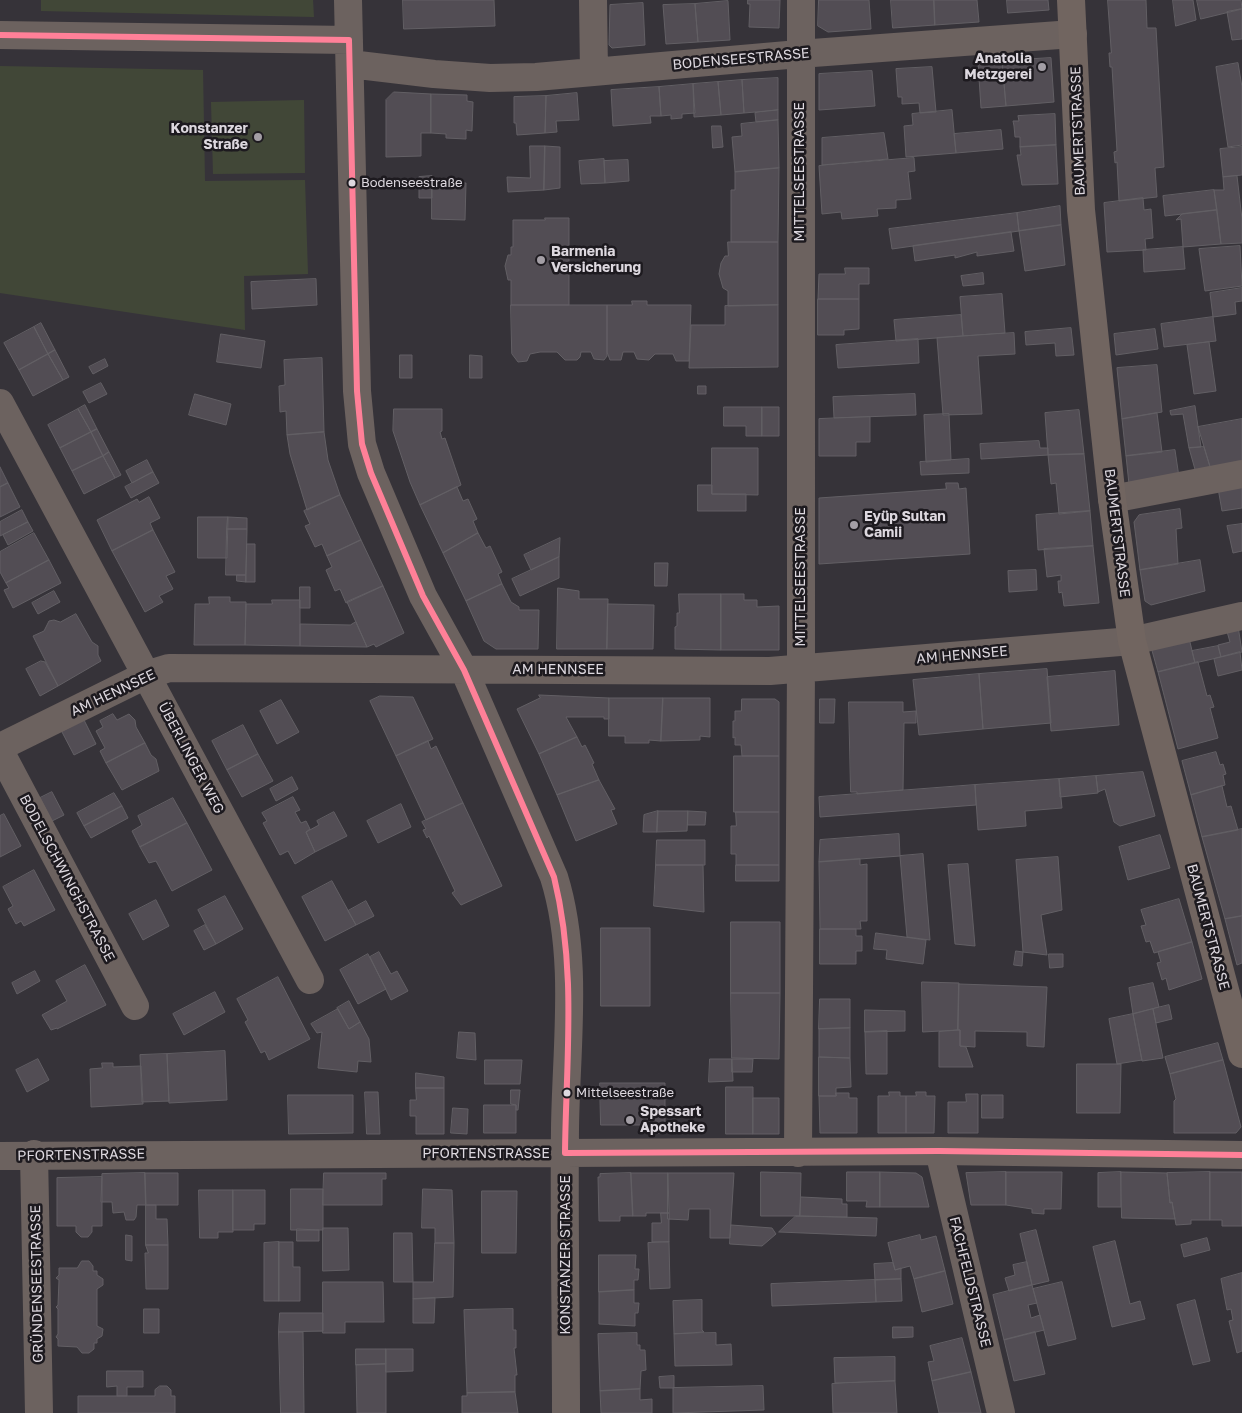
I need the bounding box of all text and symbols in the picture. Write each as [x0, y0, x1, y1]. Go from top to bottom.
street label: BODENSEESTRASSE [672, 45, 810, 73]
place label: Anatolia Metzgerei [964, 51, 1032, 84]
marker: Anatolia Metzgerei [1036, 61, 1048, 73]
street label: BAUMERTSTRASSE [1067, 66, 1089, 196]
street label: MITTELSEESTRASSE [792, 102, 808, 242]
place label: Konstanzer Straße [171, 121, 248, 154]
marker: Konstanzer Straße [252, 131, 264, 143]
place label: Bodenseestraße [361, 175, 462, 191]
marker: Bodenseestraße [347, 178, 357, 188]
place label: Barmenia Versicherung [551, 244, 641, 276]
marker: Barmenia Versicherung [535, 254, 547, 266]
street label: BAUMERTSTRASSE [1101, 468, 1133, 598]
street label: MITTELSEESTRASSE [793, 507, 809, 647]
place label: Eyüp Sultan Camii [864, 509, 946, 542]
marker: Eyüp Sultan Camii [848, 519, 860, 531]
street label: AM HENNSEE [916, 643, 1008, 667]
street label: AM HENNSEE [512, 662, 604, 678]
street label: AM HENNSEE [68, 666, 158, 720]
street label: ÜBERLINGER WEG [155, 699, 227, 817]
street label: BODELSCHWINGHSTRASSE [16, 792, 118, 964]
street label: BAUMERTSTRASSE [1183, 862, 1233, 992]
place label: Mittelseestraße [576, 1085, 674, 1101]
marker: Mittelseestraße [562, 1088, 572, 1098]
place label: Spessart Apotheke [640, 1104, 705, 1136]
marker: Spessart Apotheke [624, 1114, 636, 1126]
street label: PFORTENSTRASSE [17, 1145, 145, 1165]
street label: PFORTENSTRASSE [422, 1146, 550, 1162]
street label: KONSTANZER STRASSE [558, 1175, 574, 1335]
street label: GRÜNDENSEESTRASSE [27, 1205, 47, 1363]
street label: FACHFELDSTRASSE [946, 1215, 994, 1349]

